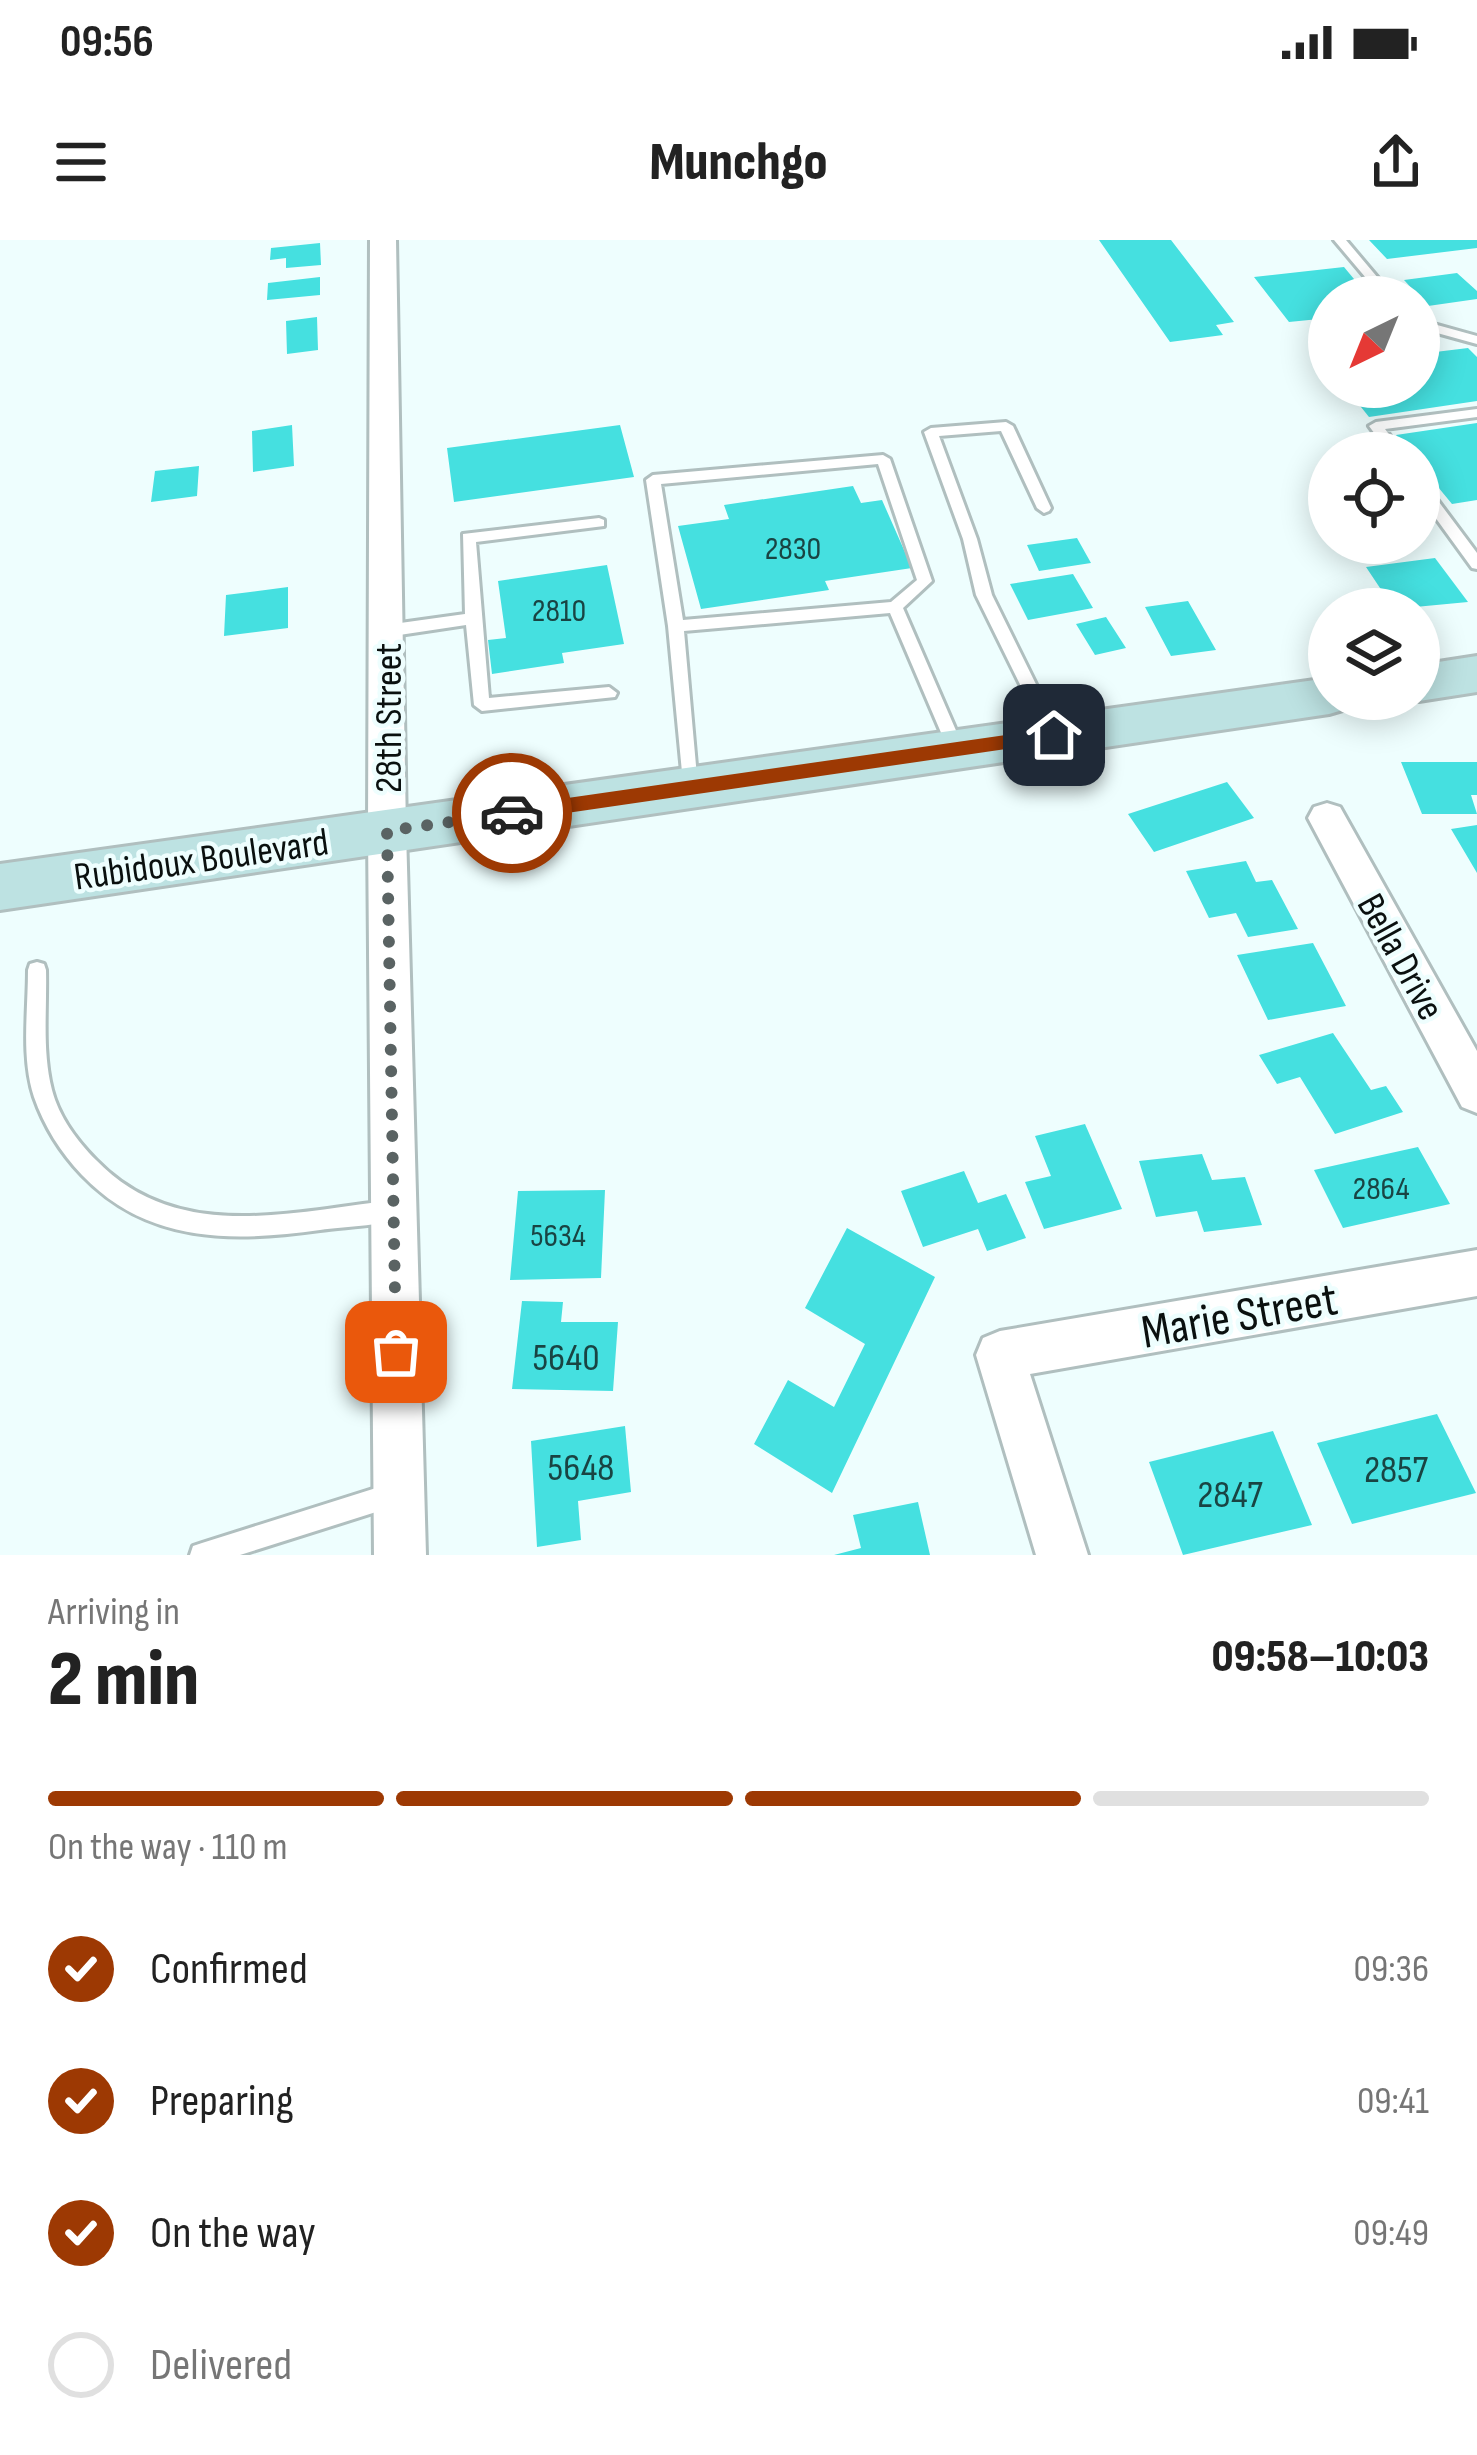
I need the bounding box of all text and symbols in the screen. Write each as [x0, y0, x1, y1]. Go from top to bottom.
text: 09:56 [60, 15, 154, 70]
icon: menu [48, 129, 114, 195]
icon: share [1363, 129, 1429, 195]
text: Munchgo [649, 130, 828, 195]
north arrow [1308, 276, 1440, 408]
map controls [1308, 276, 1440, 720]
button: locate [1308, 432, 1440, 564]
house number: 2830 [765, 529, 821, 569]
button: layers [1308, 588, 1440, 720]
house number: 2810 [532, 591, 586, 631]
street label: 28th Street [366, 643, 413, 793]
pin [1003, 684, 1105, 786]
icon: home [1021, 702, 1087, 768]
courier [452, 753, 572, 873]
icon: car [479, 780, 545, 846]
street label: Rubidoux Boulevard [71, 819, 331, 902]
street label: Bella Drive [1346, 886, 1454, 1028]
house number: 2864 [1353, 1169, 1410, 1209]
house number: 5634 [530, 1216, 586, 1256]
street label: Marie Street [1137, 1271, 1342, 1362]
pin [345, 1301, 447, 1403]
icon: bag [363, 1319, 429, 1385]
house number: 5640 [532, 1335, 600, 1382]
house number: 5648 [548, 1445, 614, 1492]
house number: 2857 [1364, 1447, 1429, 1494]
house number: 2847 [1197, 1472, 1263, 1519]
text: Arriving in [48, 1589, 180, 1636]
text: 09:58–10:03 [1211, 1630, 1429, 1685]
text: 2 min [48, 1634, 199, 1727]
text: On the way · 110 m [48, 1824, 288, 1871]
icon: check [48, 1936, 114, 2002]
text: Confirmed [150, 1942, 308, 1997]
text: 09:36 [1354, 1946, 1429, 1993]
icon: check [48, 2068, 114, 2134]
text: Preparing [150, 2074, 294, 2129]
text: 09:41 [1357, 2078, 1429, 2125]
icon: check [48, 2200, 114, 2266]
text: On the way [150, 2206, 316, 2261]
text: 09:49 [1353, 2210, 1429, 2257]
text: Delivered [150, 2338, 292, 2393]

